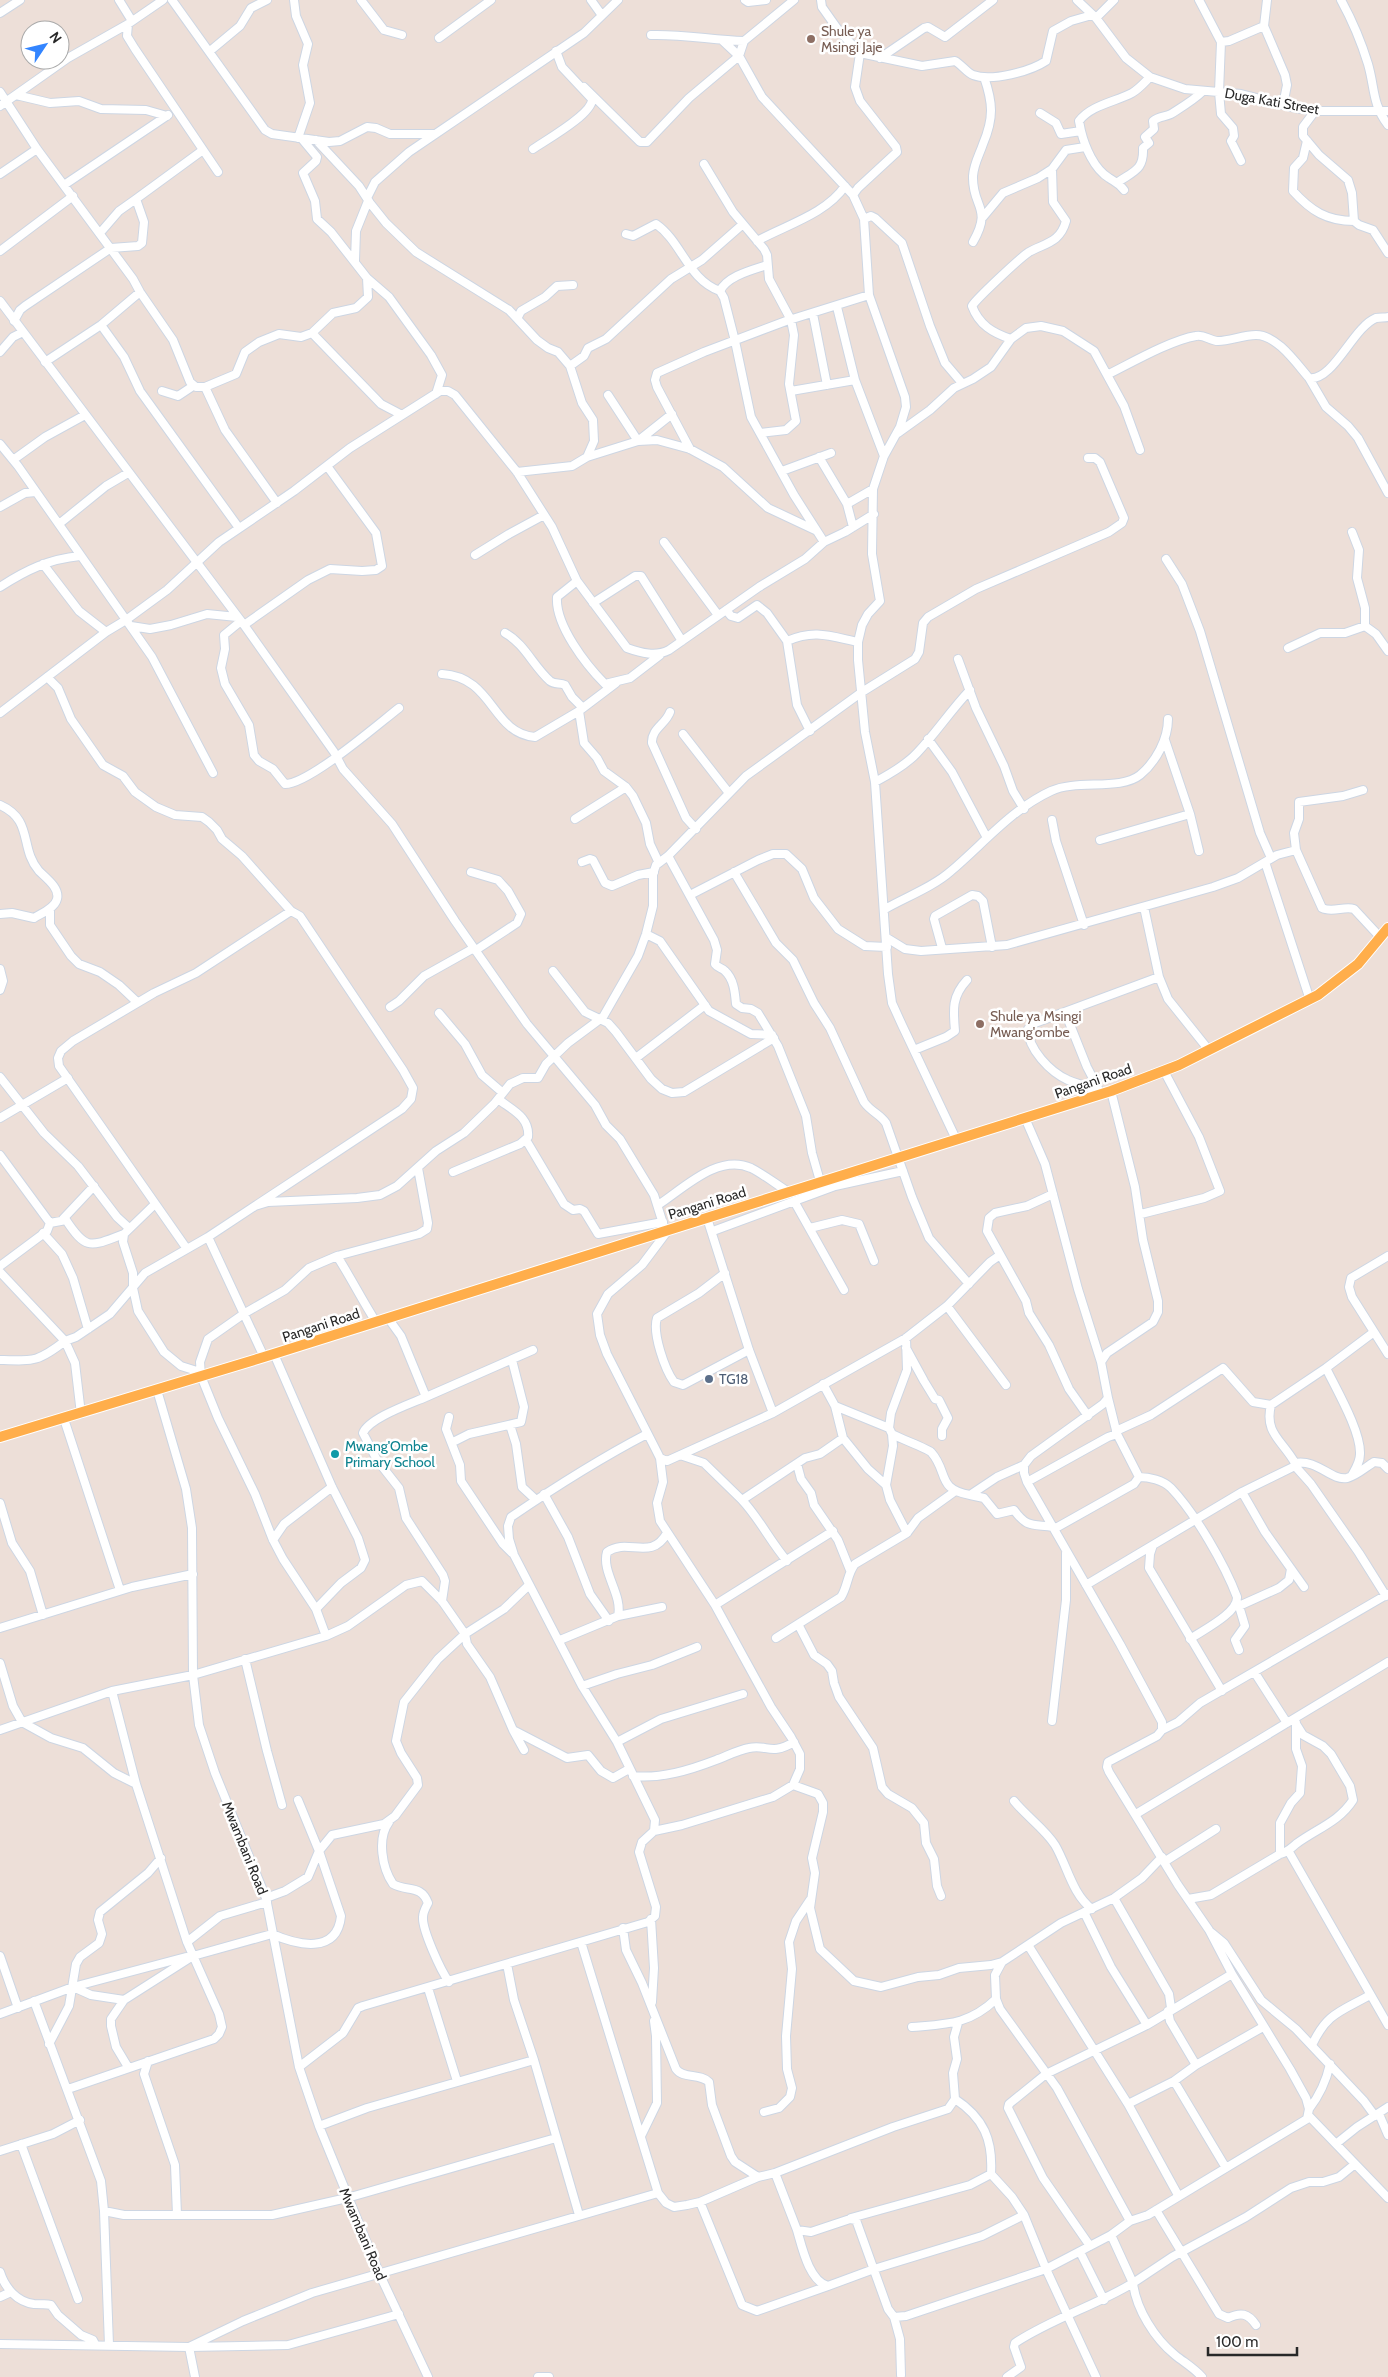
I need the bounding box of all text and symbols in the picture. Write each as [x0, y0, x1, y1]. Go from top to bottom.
north arrow [20, 20, 70, 70]
place label: Shule ya Msingi Jaje [821, 22, 883, 56]
text: N [45, 28, 66, 47]
marker: Shule ya Msingi Jaje [805, 33, 817, 45]
street label: Duga Kati Street [1223, 84, 1321, 118]
place label: Shule ya Msingi Mwang'ombe [990, 1007, 1082, 1041]
marker: Shule ya Msingi Mwang'ombe [974, 1018, 986, 1030]
street label: Pangani Road [1052, 1059, 1134, 1103]
street label: Pangani Road [666, 1183, 748, 1223]
street label: Pangani Road [280, 1304, 362, 1346]
place label: TG18 [719, 1370, 749, 1388]
marker: TG18 [703, 1373, 715, 1385]
place label: Mwang'Ombe Primary School [345, 1437, 435, 1471]
marker: Mwang'Ombe Primary School [329, 1448, 341, 1460]
street label: Mwambani Road [218, 1799, 272, 1897]
street label: Mwambani Road [335, 2185, 391, 2283]
scale bar [1208, 2324, 1297, 2356]
text: 100 m [1216, 2333, 1258, 2351]

